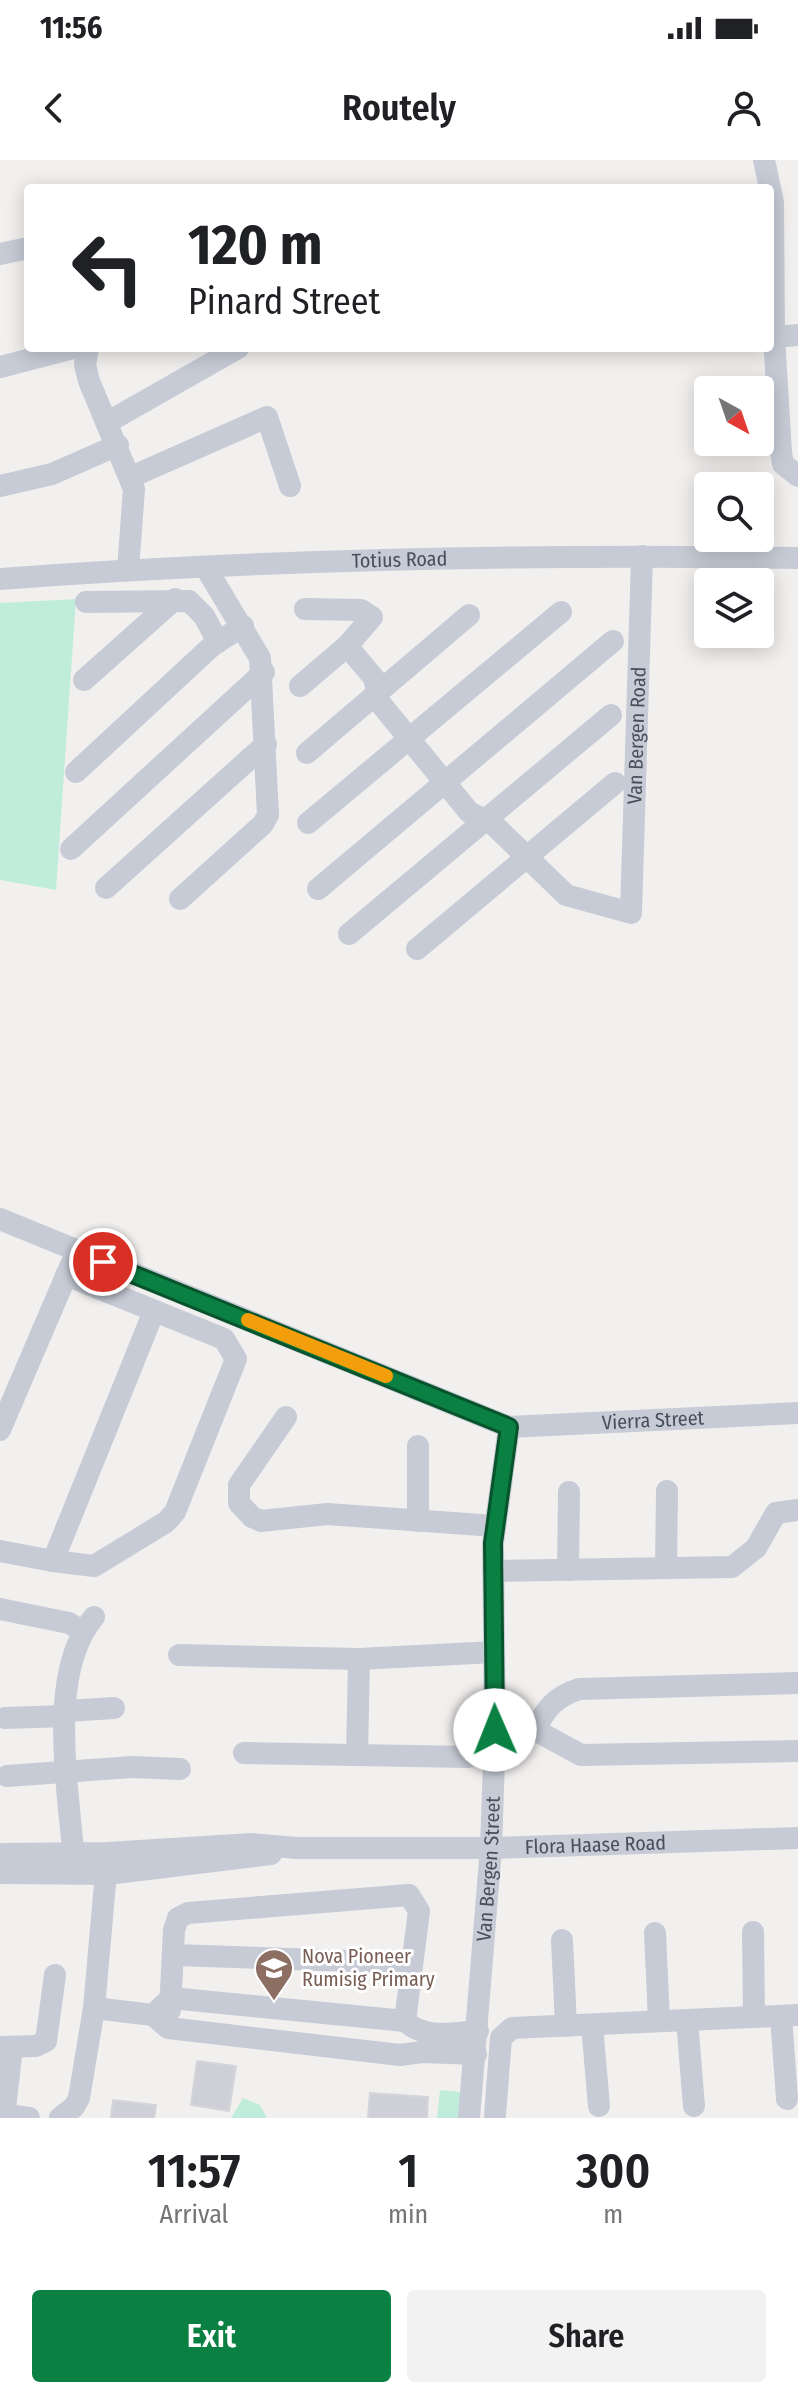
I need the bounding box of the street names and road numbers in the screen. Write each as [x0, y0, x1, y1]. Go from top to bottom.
street label: Totius Road [351, 546, 447, 573]
street label: Van Bergen Road [622, 666, 651, 805]
street label: Vierra Street [601, 1406, 705, 1434]
street label: Van Bergen Street [471, 1795, 505, 1942]
street label: Flora Haase Road [524, 1830, 666, 1859]

